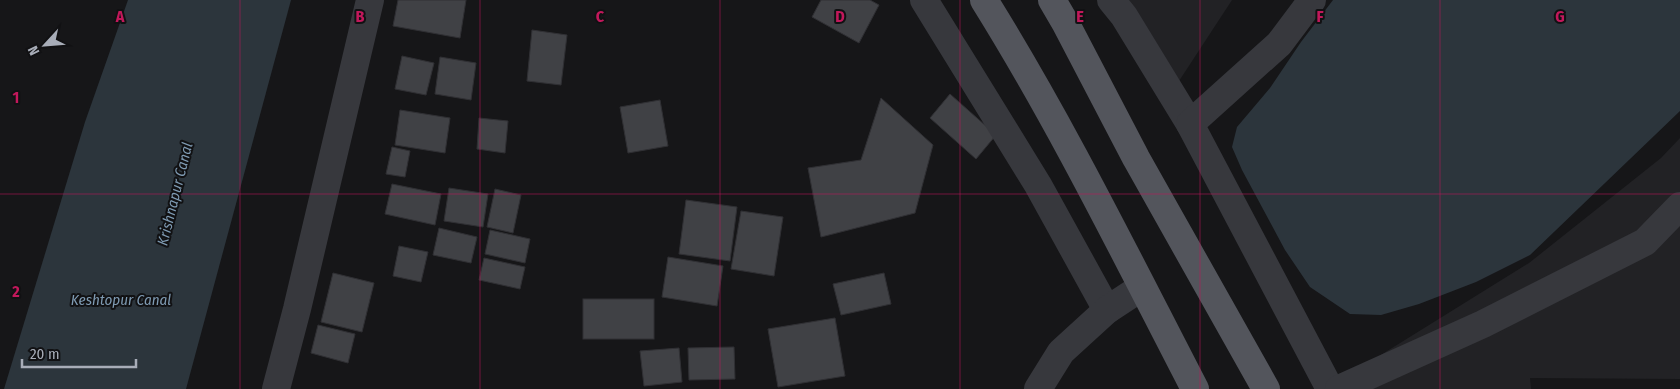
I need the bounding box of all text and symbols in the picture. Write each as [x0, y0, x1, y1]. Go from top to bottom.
text: A [115, 7, 125, 26]
text: B [356, 7, 365, 26]
text: C [596, 7, 605, 26]
text: D [835, 7, 845, 26]
text: E [1076, 7, 1084, 26]
text: F [1316, 7, 1324, 26]
text: G [1555, 7, 1565, 26]
north arrow [20, 20, 70, 70]
text: N [24, 43, 43, 58]
text: 1 [13, 88, 19, 107]
water label: Krishnapur Canal [153, 140, 197, 247]
text: 2 [11, 282, 20, 301]
water label: Keshtopur Canal [71, 291, 171, 309]
scale bar [22, 336, 136, 368]
text: 20 m [30, 345, 60, 363]

